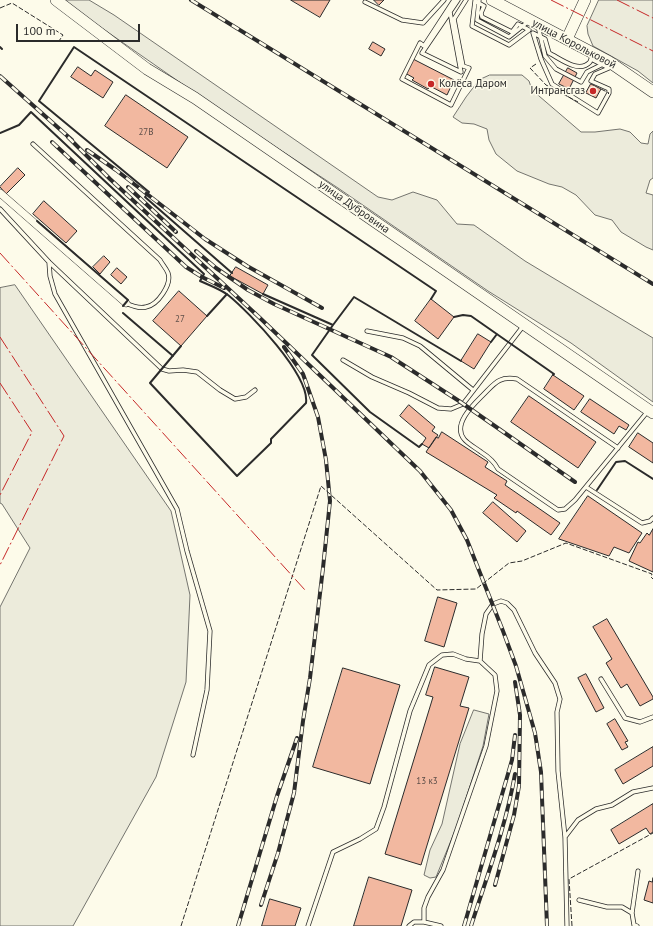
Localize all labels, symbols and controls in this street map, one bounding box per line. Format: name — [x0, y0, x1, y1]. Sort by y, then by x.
scale bar — [18, 16, 142, 42]
street label: улица Корольковой — [530, 16, 618, 72]
text: 100 m — [23, 23, 56, 38]
place label: Колёса Даром — [439, 77, 507, 91]
marker: Колёса Даром — [426, 79, 436, 89]
place label: Интрансгаз — [531, 84, 585, 98]
marker: Интрансгаз — [588, 86, 598, 96]
house number: 27В — [138, 127, 154, 137]
street label: улица Дубровина — [316, 178, 392, 236]
house number: 27 — [175, 314, 185, 324]
house number: 13 к3 — [416, 776, 438, 786]

